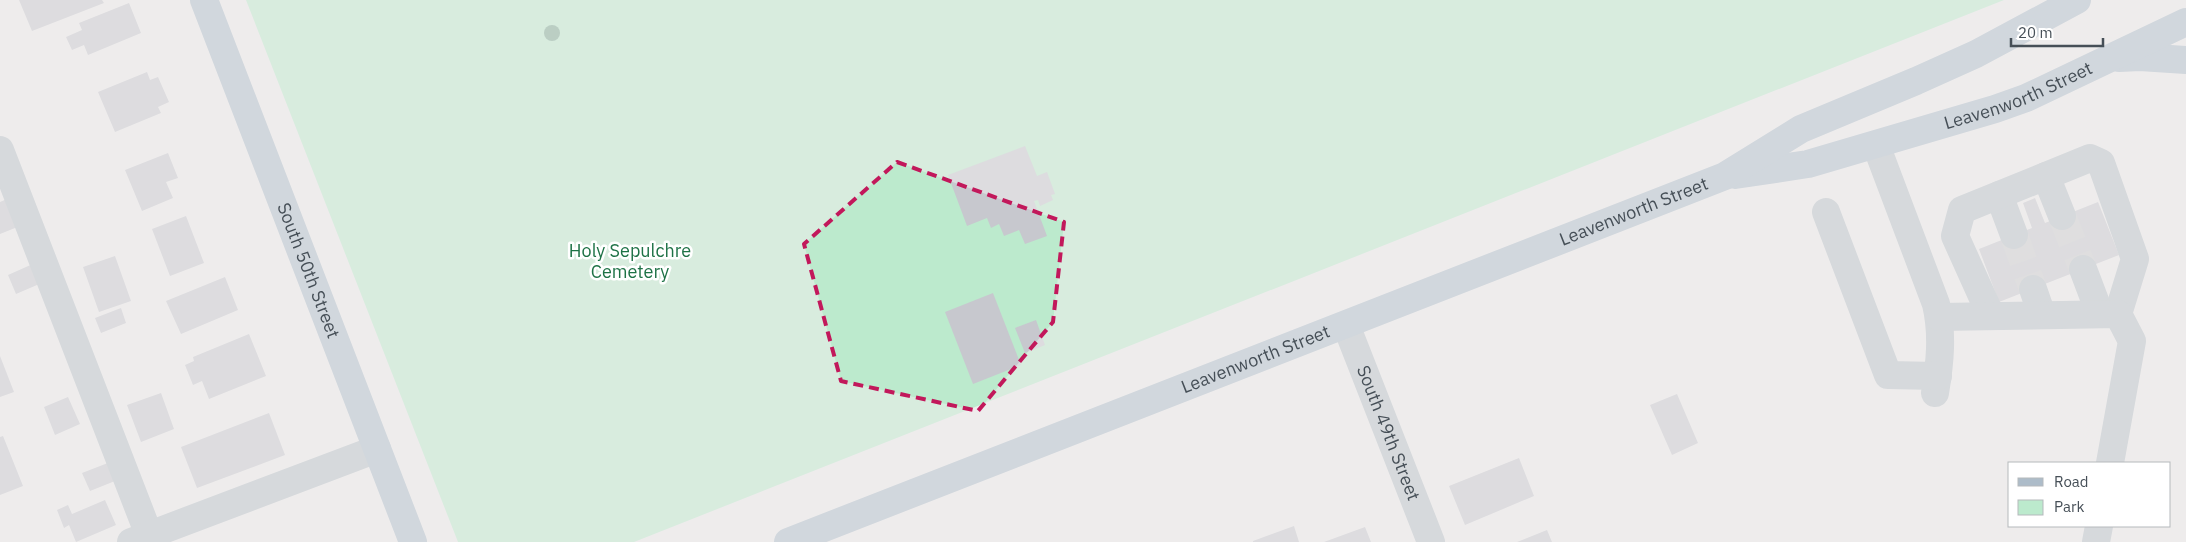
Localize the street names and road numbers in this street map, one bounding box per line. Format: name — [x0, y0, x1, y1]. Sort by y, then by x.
street label: Leavenworth Street — [1941, 56, 2096, 134]
street label: Leavenworth Street — [1556, 172, 1711, 251]
street label: South 50th Street — [272, 199, 345, 341]
street label: Leavenworth Street — [1178, 319, 1333, 398]
street label: South 49th Street — [1352, 362, 1426, 504]

